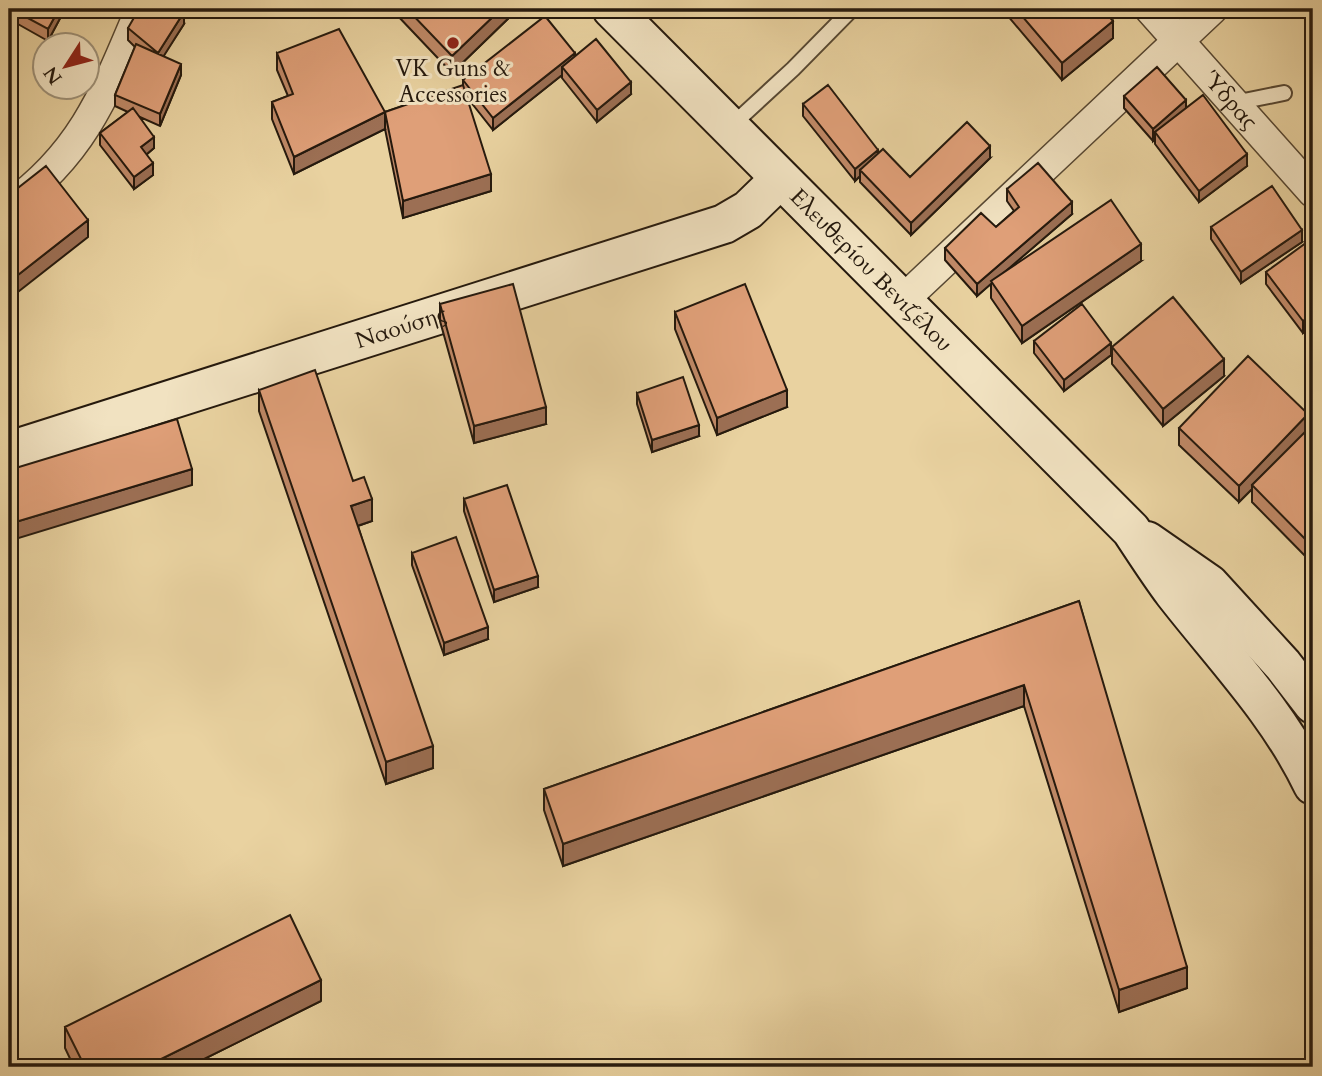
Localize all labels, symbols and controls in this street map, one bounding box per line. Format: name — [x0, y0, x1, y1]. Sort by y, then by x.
north arrow — [32, 32, 102, 102]
marker: VK Guns & Accessories — [445, 35, 461, 51]
place label: VK Guns & Accessories — [395, 53, 511, 110]
text: N — [37, 61, 68, 90]
street label: Ύδρας — [1196, 64, 1265, 136]
street label: Ελευθερίου Βενιζέλου — [783, 182, 960, 359]
street label: Ναούσης — [351, 298, 451, 356]

